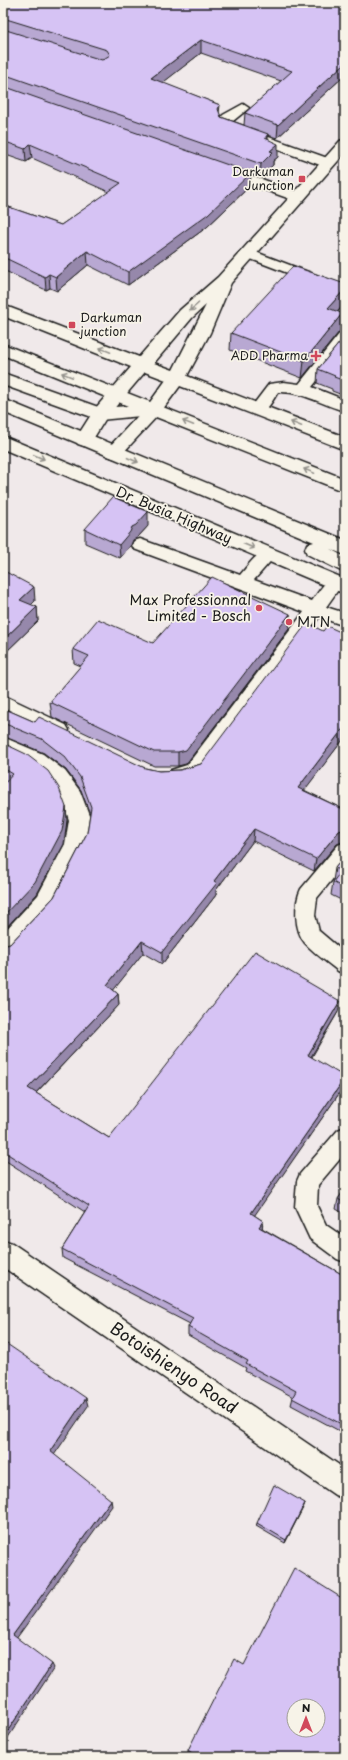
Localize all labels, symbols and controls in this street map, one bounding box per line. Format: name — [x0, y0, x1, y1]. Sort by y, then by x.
place label: Darkuman Junction — [232, 162, 294, 194]
marker: Darkuman Junction — [297, 174, 307, 184]
one-way arrow — [189, 302, 200, 311]
place label: Darkuman junction — [79, 308, 142, 340]
marker: Darkuman junction — [67, 320, 77, 330]
one-way arrow — [100, 346, 112, 354]
place label: ADD Pharma — [231, 346, 308, 364]
marker: ADD Pharma — [311, 351, 321, 361]
one-way arrow — [62, 371, 74, 378]
one-way arrow — [182, 419, 194, 427]
one-way arrow — [290, 420, 302, 427]
one-way arrow — [32, 454, 44, 461]
one-way arrow — [126, 457, 138, 464]
one-way arrow — [303, 467, 315, 475]
street label: Dr. Busia Highway — [113, 481, 235, 548]
one-way arrow — [242, 543, 254, 551]
place label: Max Professionnal Limited - Bosch — [130, 589, 251, 626]
marker: Max Professionnal Limited - Bosch — [254, 603, 264, 613]
place label: MTN — [297, 611, 331, 632]
marker: MTN — [284, 617, 294, 627]
street label: Botoishienyo Road — [105, 1315, 244, 1420]
north arrow — [286, 1698, 326, 1738]
text: N — [302, 1699, 311, 1716]

